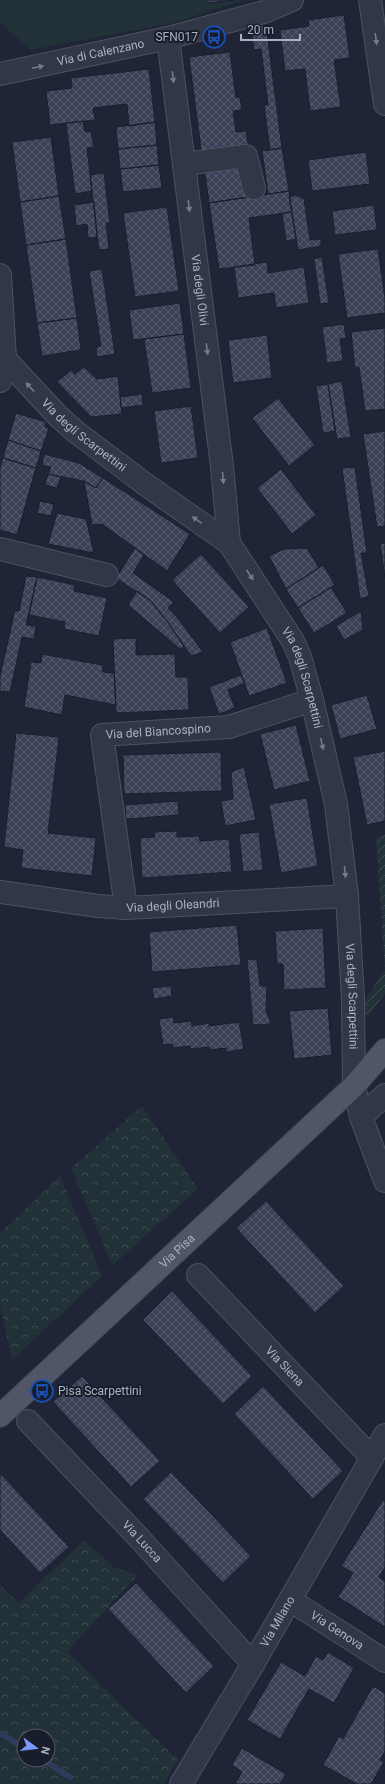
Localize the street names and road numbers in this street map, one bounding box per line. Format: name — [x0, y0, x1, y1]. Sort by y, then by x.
street label: Via di Calenzano — [56, 36, 146, 69]
street label: Via degli Olivi — [188, 254, 211, 327]
street label: Via degli Scarpettini — [39, 396, 129, 474]
street label: Via degli Scarpettini — [279, 624, 325, 730]
street label: Via del Biancospino — [105, 721, 211, 742]
street label: Via degli Oleandri — [126, 896, 220, 915]
street label: Via degli Scarpettini — [343, 943, 361, 1050]
street label: Via Pisa — [156, 1231, 198, 1271]
street label: Via Siena — [263, 1343, 307, 1389]
street label: Via Lucca — [119, 1518, 165, 1565]
street label: Via Milano — [257, 1593, 298, 1649]
street label: Via Genova — [308, 1608, 366, 1652]

